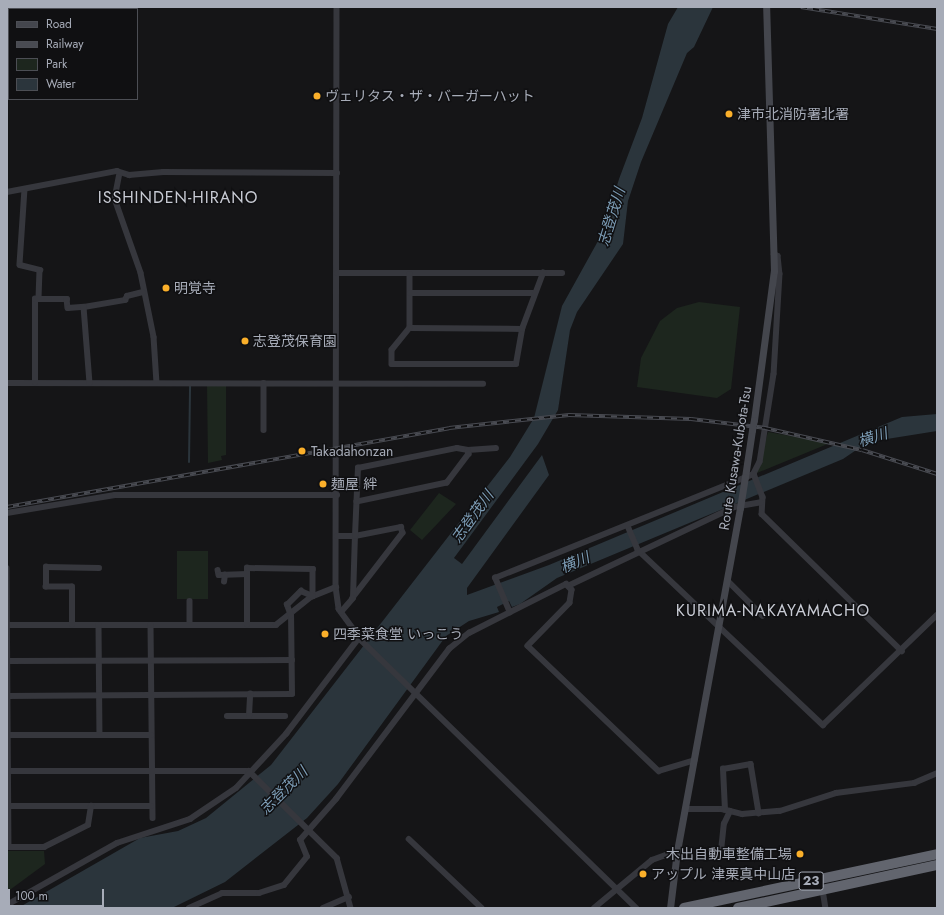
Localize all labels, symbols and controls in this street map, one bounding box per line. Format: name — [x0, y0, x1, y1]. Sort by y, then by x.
legend — [8, 8, 138, 100]
text: Road — [46, 15, 72, 33]
text: Railway — [46, 35, 84, 53]
text: Park — [46, 55, 67, 73]
text: Water — [46, 75, 76, 93]
place label: ヴェリタス・ザ・バーガーハット — [325, 88, 535, 104]
marker: ヴェリタス・ザ・バーガーハット — [312, 91, 322, 101]
place label: 津市北消防署北署 — [737, 106, 849, 122]
marker: 津市北消防署北署 — [724, 109, 734, 119]
water label: 志登茂川 — [595, 186, 629, 248]
district label: ISSHINDEN-HIRANO — [98, 188, 258, 208]
place label: 明覚寺 — [174, 280, 216, 296]
marker: 明覚寺 — [161, 283, 171, 293]
place label: 志登茂保育園 — [253, 333, 337, 349]
marker: 志登茂保育園 — [240, 336, 250, 346]
street label: Route Kusawa-Kubota-Tsu — [715, 385, 755, 531]
water label: 横川 — [856, 425, 890, 451]
place label: Takadahonzan — [311, 443, 393, 459]
marker: Takadahonzan — [296, 445, 308, 457]
place label: 麺屋 絆 — [331, 476, 377, 492]
marker: 麺屋 絆 — [318, 479, 328, 489]
water label: 志登茂川 — [448, 487, 498, 547]
water label: 横川 — [558, 549, 592, 577]
district label: KURIMA-NAKAYAMACHO — [676, 601, 870, 621]
place label: 四季菜食堂 いっこう — [333, 626, 463, 642]
marker: 四季菜食堂 いっこう — [320, 629, 330, 639]
water label: 志登茂川 — [256, 763, 312, 819]
place label: 木出自動車整備工場 — [666, 846, 792, 862]
marker: 木出自動車整備工場 — [795, 849, 805, 859]
place label: アップル 津栗真中山店 — [651, 866, 795, 882]
marker: アップル 津栗真中山店 — [638, 869, 648, 879]
road number: 23 — [798, 870, 824, 892]
scale bar — [10, 881, 106, 907]
text: 100 m — [15, 887, 48, 905]

